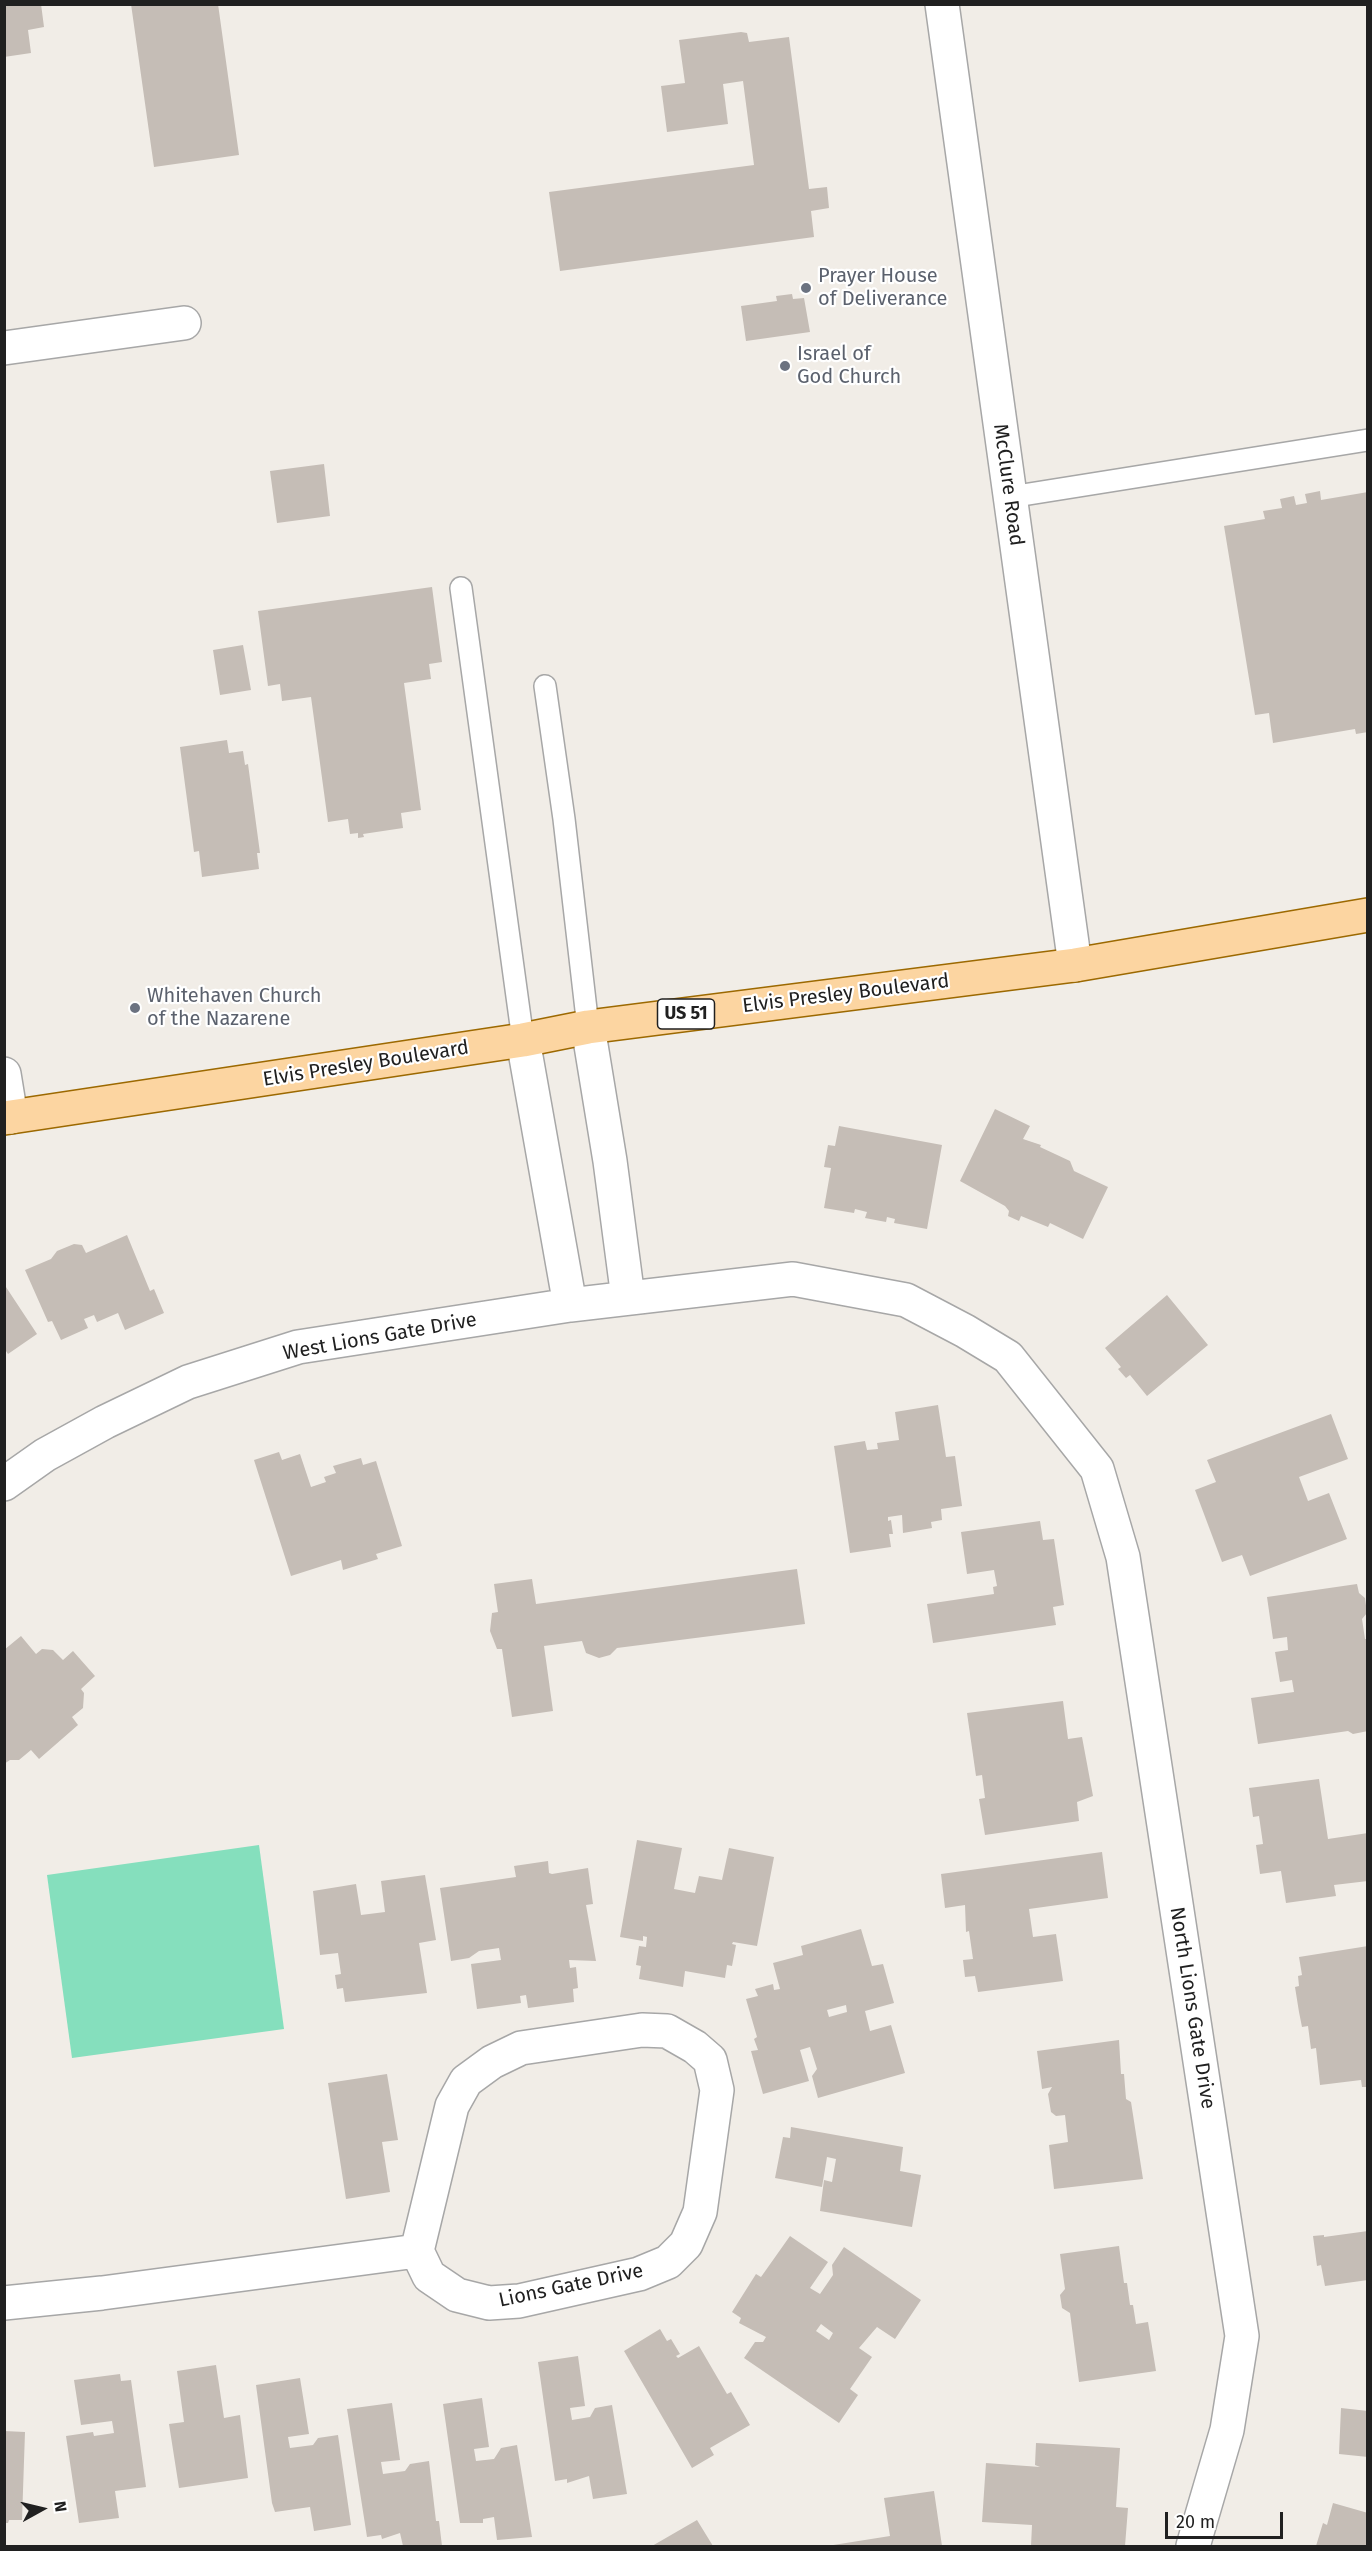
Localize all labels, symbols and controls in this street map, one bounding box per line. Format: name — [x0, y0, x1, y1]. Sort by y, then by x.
place label: Prayer House of Deliverance — [818, 264, 947, 311]
marker: Prayer House of Deliverance — [799, 281, 813, 295]
place label: Israel of God Church — [797, 342, 901, 389]
marker: Israel of God Church — [778, 359, 792, 373]
street label: McClure Road — [988, 422, 1028, 548]
street label: Elvis Presley Boulevard — [741, 969, 951, 1019]
place label: Whitehaven Church of the Nazarene — [147, 984, 321, 1031]
road number: US 51 — [658, 999, 714, 1029]
marker: Whitehaven Church of the Nazarene — [128, 1001, 142, 1015]
street label: Elvis Presley Boulevard — [261, 1036, 471, 1092]
street label: West Lions Gate Drive — [281, 1308, 479, 1366]
street label: North Lions Gate Drive — [1164, 1905, 1220, 2111]
street label: Lions Gate Drive — [497, 2259, 645, 2313]
north arrow — [12, 2479, 72, 2539]
text: N — [50, 2500, 70, 2513]
scale bar — [1168, 2500, 1286, 2538]
text: 20 m — [1176, 2511, 1215, 2533]

